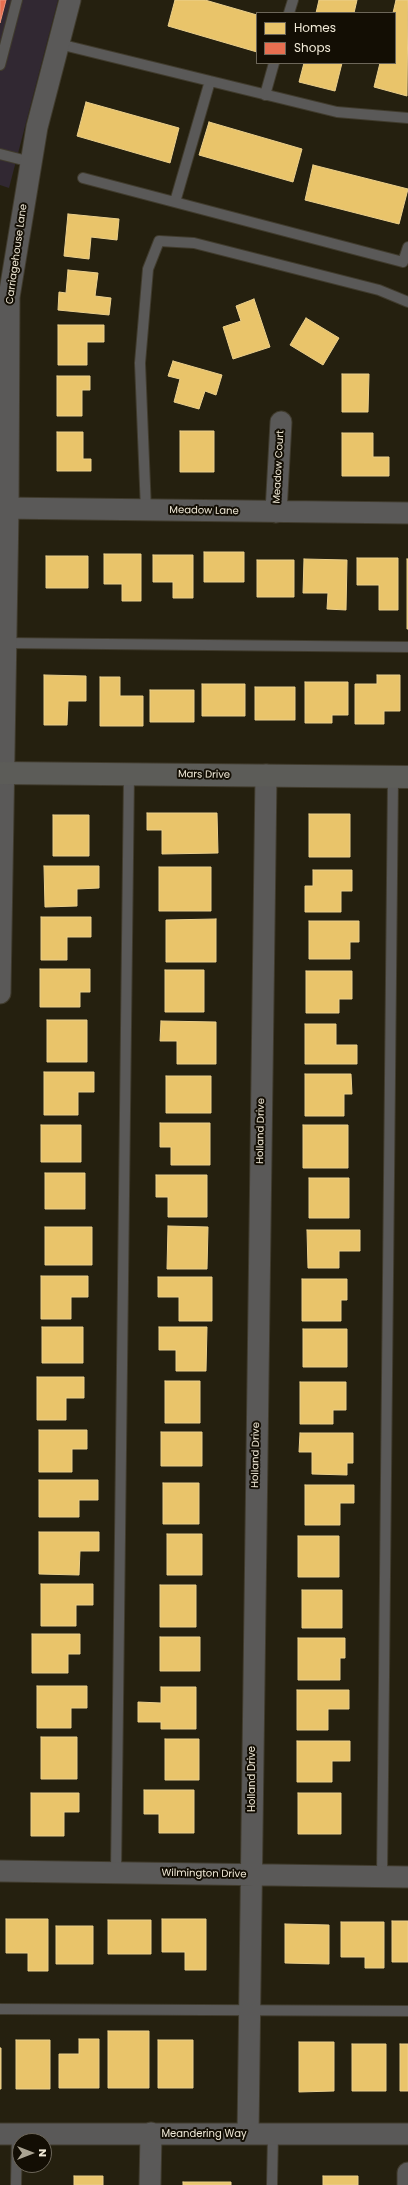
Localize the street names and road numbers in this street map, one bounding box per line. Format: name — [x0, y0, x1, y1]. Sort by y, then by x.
street label: Carriagehouse Lane — [4, 203, 30, 305]
street label: Meadow Court — [271, 430, 287, 504]
street label: Meadow Lane — [169, 504, 239, 518]
street label: Mars Drive — [178, 769, 230, 781]
street label: Holland Drive — [254, 1098, 268, 1164]
street label: Holland Drive — [249, 1422, 263, 1488]
street label: Holland Drive — [246, 1746, 258, 1812]
street label: Wilmington Drive — [162, 1867, 246, 1881]
street label: Meandering Way — [161, 2128, 247, 2140]

